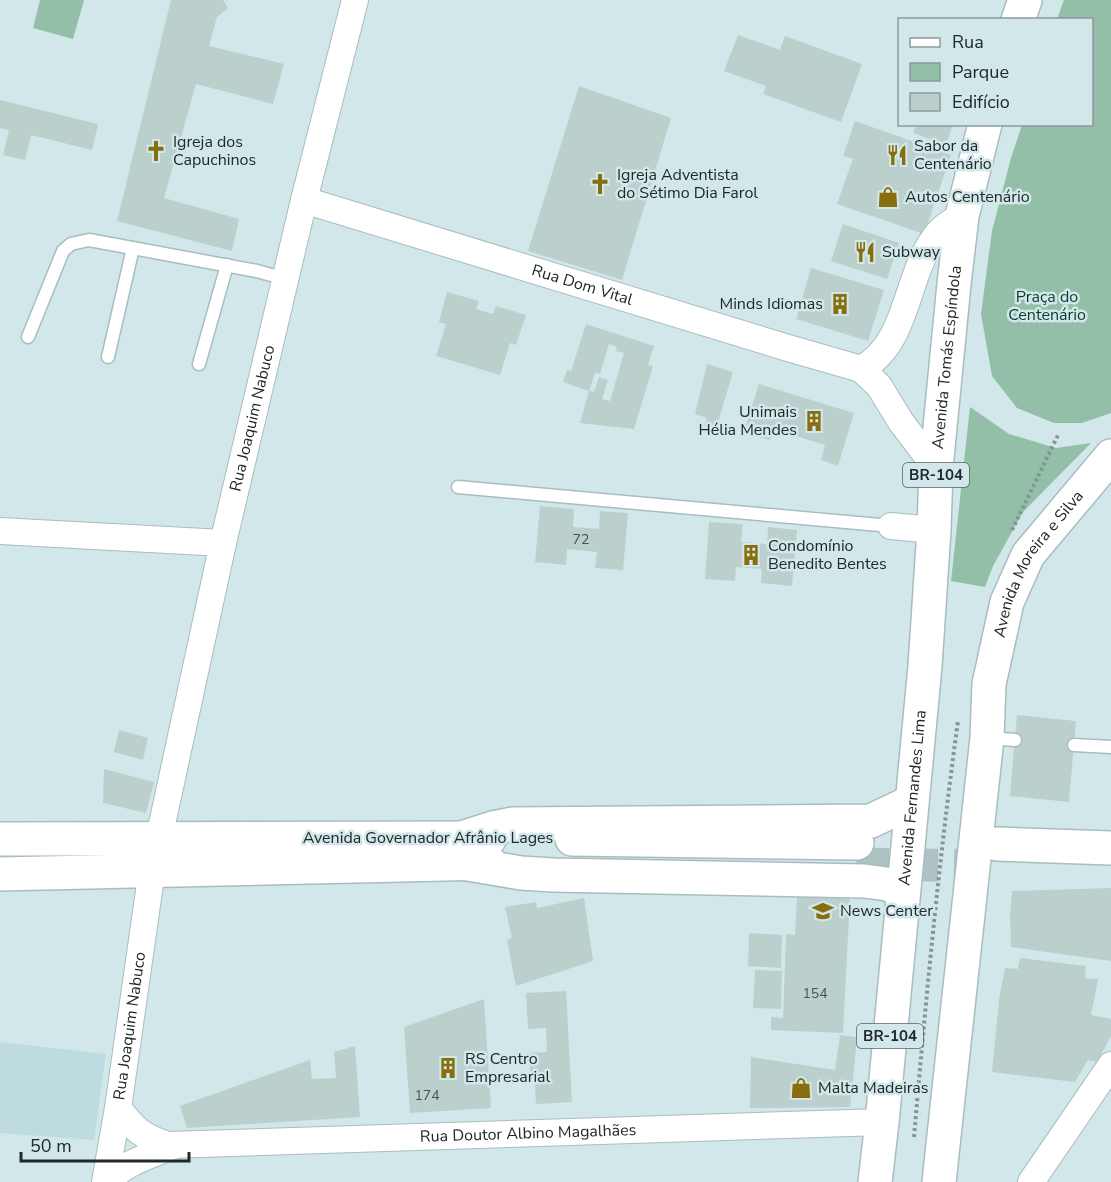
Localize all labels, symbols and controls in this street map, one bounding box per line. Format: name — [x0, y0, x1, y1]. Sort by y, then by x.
legend — [898, 18, 1093, 126]
text: Rua — [952, 30, 984, 54]
text: Parque — [952, 60, 1009, 84]
text: Edifício — [952, 90, 1010, 114]
place label: Igreja dos Capuchinos — [173, 131, 256, 171]
place label: Sabor da Centenário — [914, 135, 992, 175]
church icon: Igreja dos Capuchinos — [144, 139, 168, 163]
restaurant icon: Sabor da Centenário — [885, 143, 909, 167]
place label: Igreja Adventista do Sétimo Dia Farol — [617, 164, 758, 204]
church icon: Igreja Adventista do Sétimo Dia Farol — [588, 172, 612, 196]
shop icon: Autos Centenário — [876, 185, 900, 209]
place label: Autos Centenário — [905, 186, 1030, 208]
restaurant icon: Subway — [853, 240, 877, 264]
place label: Subway — [882, 241, 941, 263]
street label: Rua Dom Vital — [529, 259, 636, 311]
street label: Avenida Tomás Espíndola — [927, 264, 967, 450]
park label: Praça do Centenário — [1008, 286, 1086, 326]
building icon: Minds Idiomas — [828, 292, 852, 316]
place label: Minds Idiomas — [719, 293, 823, 315]
street label: Rua Joaquim Nabuco — [225, 343, 280, 494]
place label: Unimais Hélia Mendes — [698, 401, 797, 441]
building icon: Unimais Hélia Mendes — [802, 409, 826, 433]
road number: BR-104 — [903, 463, 969, 487]
street label: Avenida Moreira e Silva — [989, 486, 1089, 639]
house number: 72 — [573, 530, 589, 549]
place label: Condomínio Benedito Bentes — [768, 535, 887, 575]
building icon: Condomínio Benedito Bentes — [739, 543, 763, 567]
street label: Avenida Fernandes Lima — [893, 709, 932, 887]
street label: Avenida Governador Afrânio Lages — [303, 827, 553, 849]
school or university icon: News Center — [811, 899, 835, 923]
place label: News Center — [840, 900, 933, 922]
street label: Rua Joaquim Nabuco — [108, 950, 151, 1102]
house number: 154 — [802, 984, 828, 1003]
road number: BR-104 — [857, 1024, 923, 1048]
place label: RS Centro Empresarial — [465, 1048, 551, 1088]
building icon: RS Centro Empresarial — [436, 1056, 460, 1080]
shop icon: Malta Madeiras — [789, 1076, 813, 1100]
place label: Malta Madeiras — [818, 1077, 928, 1099]
house number: 174 — [414, 1086, 440, 1105]
street label: Rua Doutor Albino Magalhães — [420, 1119, 637, 1148]
scale bar — [21, 1125, 189, 1163]
text: 50 m — [30, 1134, 72, 1158]

